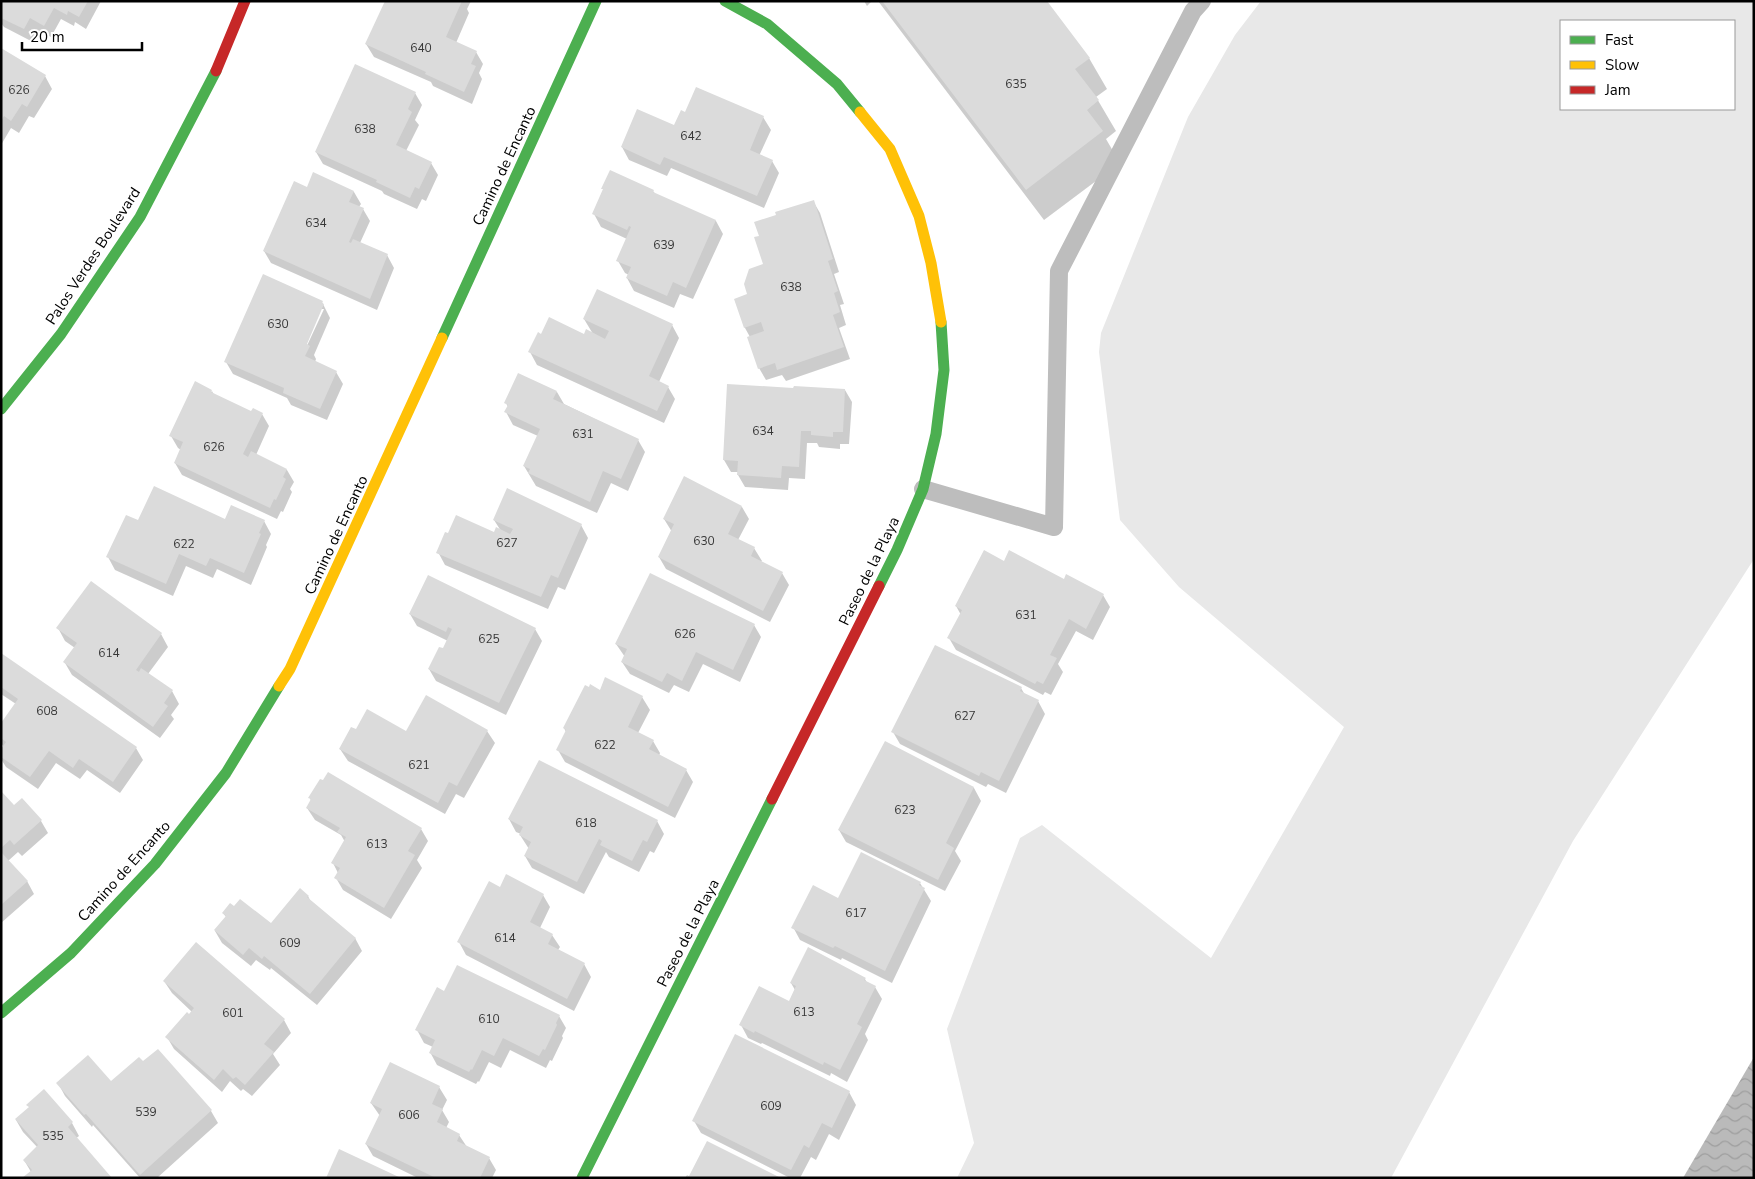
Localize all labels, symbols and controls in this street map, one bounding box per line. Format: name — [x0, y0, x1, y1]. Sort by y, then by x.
scale bar — [22, 20, 142, 52]
legend — [1560, 20, 1735, 110]
text: 20 m — [30, 27, 65, 47]
text: Fast — [1605, 30, 1634, 50]
house number: 640 — [410, 40, 432, 56]
text: Slow — [1605, 55, 1640, 75]
house number: 635 — [1005, 76, 1027, 92]
text: Jam — [1604, 80, 1631, 100]
house number: 626 — [8, 82, 30, 98]
street label: Camino de Encanto — [468, 103, 540, 229]
house number: 638 — [354, 121, 376, 137]
house number: 642 — [680, 128, 702, 144]
street label: Palos Verdes Boulevard — [41, 183, 145, 329]
house number: 634 — [305, 215, 327, 231]
house number: 639 — [653, 237, 675, 253]
house number: 638 — [780, 279, 802, 295]
house number: 630 — [267, 316, 289, 332]
house number: 634 — [752, 423, 774, 439]
house number: 631 — [572, 426, 594, 442]
house number: 626 — [203, 439, 225, 455]
street label: Camino de Encanto — [300, 472, 372, 598]
street label: Paseo de la Playa — [834, 513, 904, 629]
house number: 630 — [693, 533, 715, 549]
house number: 627 — [496, 535, 518, 551]
house number: 622 — [173, 536, 195, 552]
house number: 631 — [1015, 607, 1037, 623]
house number: 626 — [674, 626, 696, 642]
house number: 625 — [478, 631, 500, 647]
house number: 614 — [98, 645, 120, 661]
house number: 608 — [36, 703, 58, 719]
house number: 627 — [954, 708, 976, 724]
house number: 622 — [594, 737, 616, 753]
house number: 621 — [408, 757, 430, 773]
house number: 623 — [894, 802, 916, 818]
house number: 618 — [575, 815, 597, 831]
street label: Camino de Encanto — [73, 816, 175, 926]
house number: 613 — [366, 836, 388, 852]
street label: Paseo de la Playa — [652, 876, 724, 990]
house number: 617 — [845, 905, 867, 921]
house number: 614 — [494, 930, 516, 946]
house number: 609 — [279, 935, 301, 951]
house number: 613 — [793, 1004, 815, 1020]
house number: 601 — [222, 1005, 244, 1021]
house number: 610 — [478, 1011, 500, 1027]
house number: 609 — [760, 1098, 782, 1114]
house number: 539 — [135, 1104, 157, 1120]
house number: 606 — [398, 1107, 420, 1123]
house number: 535 — [42, 1128, 64, 1144]

